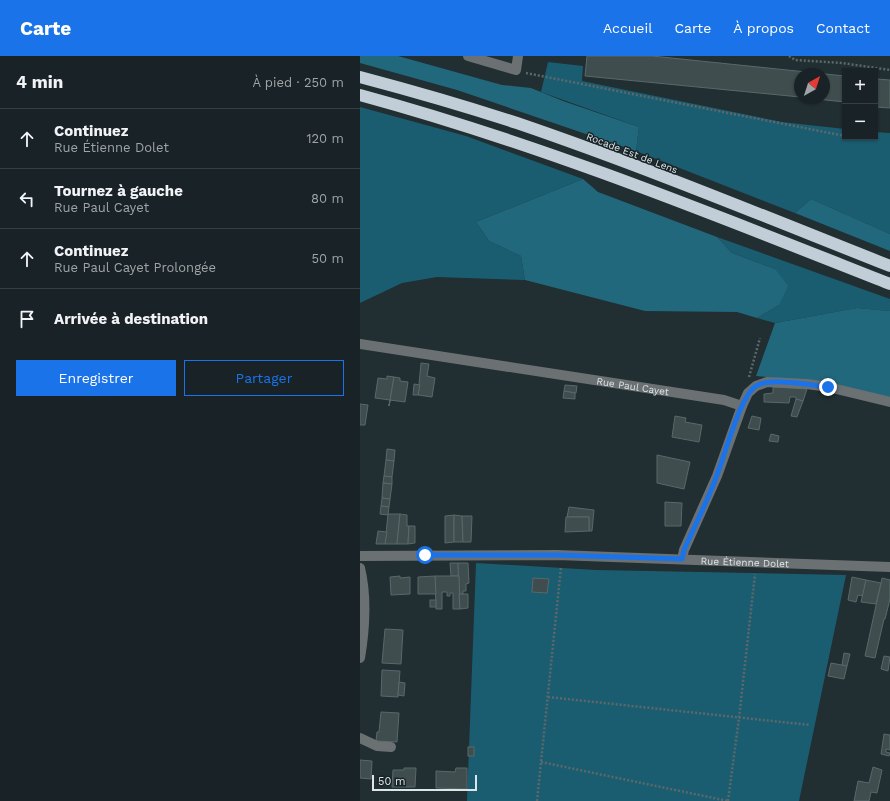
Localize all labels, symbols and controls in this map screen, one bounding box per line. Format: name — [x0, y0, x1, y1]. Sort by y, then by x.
text: Carte — [20, 17, 71, 40]
text: Accueil — [603, 20, 652, 36]
text: Carte — [674, 20, 711, 36]
text: À propos — [733, 20, 794, 36]
text: Contact — [816, 20, 870, 36]
north arrow — [794, 68, 830, 104]
map controls — [842, 68, 878, 140]
button: + — [842, 68, 878, 104]
text: 4 min — [16, 72, 63, 92]
text: À pied · 250 m — [252, 75, 344, 90]
button: − — [842, 104, 878, 140]
text: Continuez — [54, 122, 128, 140]
icon: ahead — [16, 128, 38, 150]
street label: Rocade Est de Lens — [585, 130, 679, 176]
text: 120 m — [306, 131, 344, 146]
text: Rue Étienne Dolet — [54, 140, 169, 155]
text: Tournez à gauche — [54, 182, 183, 200]
icon: left — [16, 188, 38, 210]
text: 80 m — [311, 191, 344, 206]
text: Rue Paul Cayet — [54, 200, 149, 215]
text: Continuez — [54, 242, 128, 260]
icon: ahead — [16, 248, 38, 270]
text: 50 m — [312, 251, 344, 266]
text: Rue Paul Cayet Prolongée — [54, 260, 216, 275]
icon: arrive — [16, 308, 38, 330]
text: Arrivée à destination — [54, 310, 208, 328]
button: Enregistrer — [16, 360, 176, 396]
button: Partager — [184, 360, 344, 396]
street label: Rue Paul Cayet — [596, 375, 671, 397]
route end — [819, 378, 837, 396]
route start — [416, 546, 434, 564]
street label: Rue Étienne Dolet — [700, 555, 790, 569]
scale bar — [372, 773, 477, 792]
text: 50 m — [378, 775, 405, 788]

